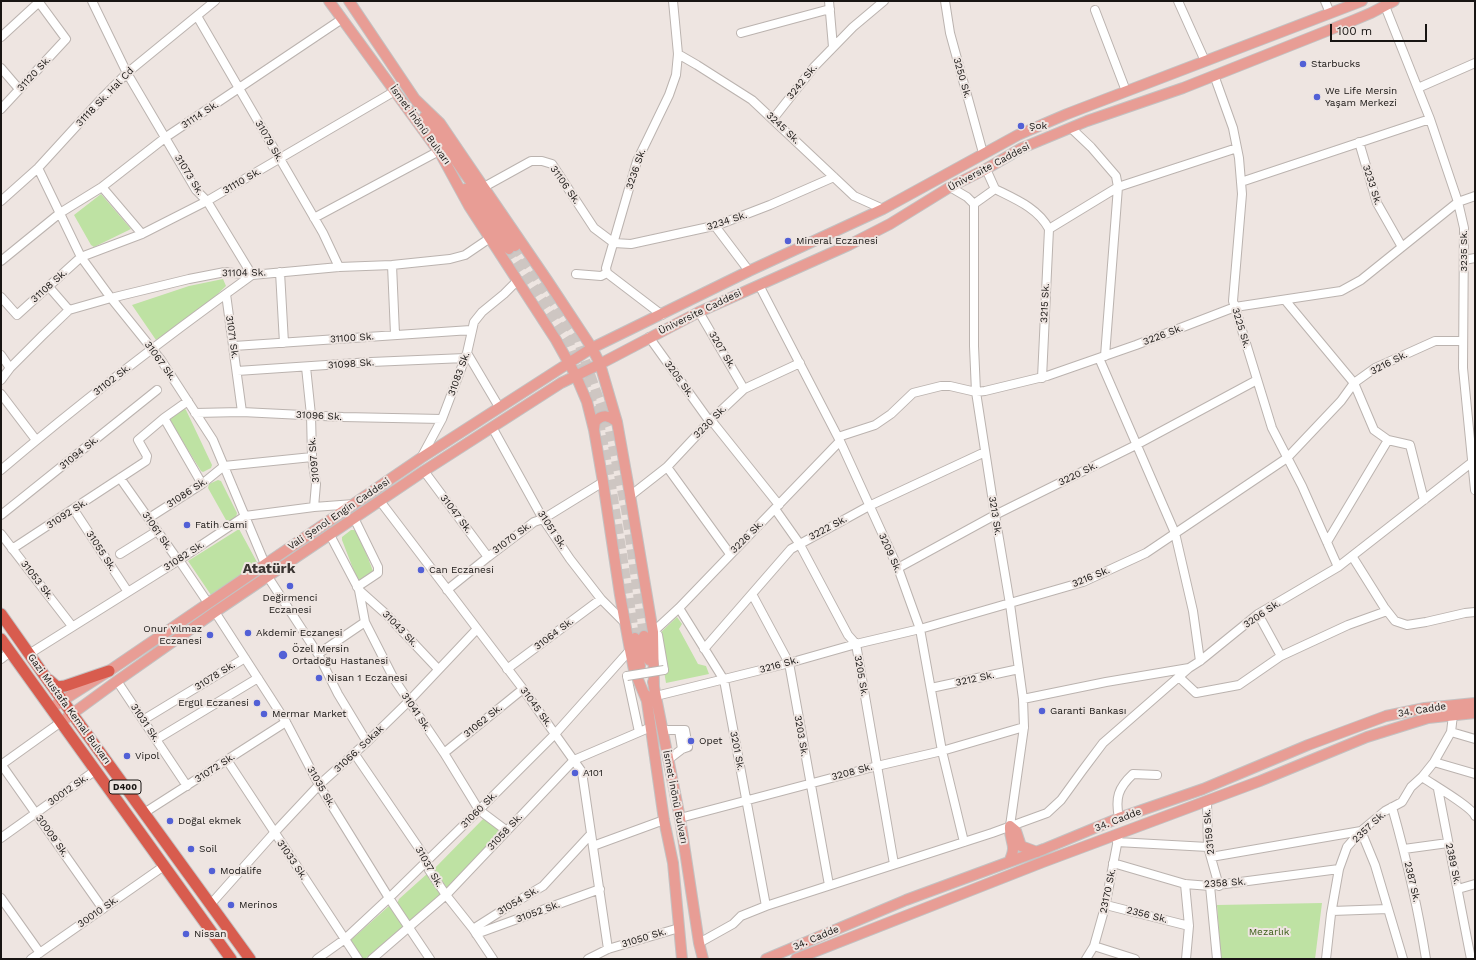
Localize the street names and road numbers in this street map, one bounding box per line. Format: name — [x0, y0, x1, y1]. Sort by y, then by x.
street label: 31120 Sk. — [15, 54, 53, 94]
street label: 3250 Sk. — [950, 56, 974, 100]
street label: 3242 Sk. — [784, 62, 820, 102]
street label: 31118 Sk. Hal Cd — [74, 65, 136, 129]
street label: İsmet İnönü Bulvarı — [387, 83, 453, 167]
street label: 31114 Sk. — [179, 99, 221, 131]
street label: 3245 Sk. — [764, 109, 802, 147]
street label: 31079 Sk. — [252, 118, 286, 164]
street label: Üniversite Caddesi — [946, 140, 1032, 194]
street label: 3236 Sk. — [624, 147, 648, 191]
street label: 31073 Sk. — [172, 153, 206, 197]
street label: 3233 Sk. — [1360, 163, 1384, 207]
street label: 31106 Sk. — [547, 164, 583, 206]
street label: 31110 Sk. — [221, 165, 263, 197]
street label: 3234 Sk. — [705, 209, 749, 233]
street label: 3235 Sk. — [1458, 230, 1470, 272]
street label: 31108 Sk. — [29, 267, 69, 305]
street label: 31104 Sk. — [222, 267, 266, 279]
street label: 3215 Sk. — [1038, 283, 1052, 323]
street label: Üniversite Caddesi — [657, 287, 743, 337]
street label: 3225 Sk. — [1229, 306, 1253, 350]
street label: 31071 Sk. — [223, 315, 241, 359]
street label: 3226 Sk. — [1141, 322, 1185, 348]
street label: 3207 Sk. — [706, 329, 738, 371]
street label: 31100 Sk. — [330, 330, 374, 346]
street label: 31067 Sk. — [142, 339, 178, 383]
street label: 3216 Sk. — [1369, 349, 1409, 377]
street label: 31083 Sk. — [446, 350, 472, 398]
street label: 31098 Sk. — [327, 356, 375, 372]
street label: 3205 Sk. — [662, 359, 696, 399]
street label: 31102 Sk. — [91, 362, 133, 398]
street label: 3230 Sk. — [691, 403, 729, 441]
street label: 31096 Sk. — [296, 409, 342, 423]
street label: 31094 Sk. — [57, 434, 101, 472]
street label: 31097 Sk. — [306, 437, 322, 483]
street label: 3220 Sk. — [1057, 459, 1099, 489]
street label: 31086 Sk. — [164, 475, 210, 511]
street label: Vali Şenol Engin Caddesi — [286, 475, 392, 553]
street label: 31047 Sk. — [438, 492, 474, 536]
street label: 31092 Sk. — [44, 496, 90, 532]
street label: 3213 Sk. — [986, 496, 1004, 536]
street label: 31051 Sk. — [535, 508, 569, 552]
street label: 31061 Sk. — [139, 510, 175, 552]
street label: 3222 Sk. — [807, 513, 849, 543]
street label: 3226 Sk. — [728, 518, 766, 556]
street label: 31070 Sk. — [490, 520, 534, 556]
street label: 31055 Sk. — [84, 529, 118, 573]
street label: 3209 Sk. — [876, 531, 904, 575]
street label: 31082 Sk. — [161, 538, 207, 574]
street label: 31053 Sk. — [18, 558, 56, 602]
street label: 3216 Sk. — [1070, 564, 1112, 590]
street label: 3206 Sk. — [1241, 597, 1283, 631]
street label: 31043 Sk. — [380, 608, 420, 650]
street label: 31064 Sk. — [532, 615, 576, 653]
street label: Gazi Mustafa Kemal Bulvarı — [25, 652, 113, 766]
street label: 3216 Sk. — [758, 654, 800, 676]
street label: 3205 Sk. — [851, 654, 871, 698]
street label: 31078 Sk. — [193, 659, 237, 693]
street label: 3212 Sk. — [954, 669, 996, 689]
street label: 31045 Sk. — [518, 685, 554, 729]
street label: 31041 Sk. — [399, 690, 433, 734]
street label: 34. Cadde — [1397, 700, 1447, 720]
street label: 31031 Sk. — [128, 702, 162, 744]
street label: 31062 Sk. — [461, 702, 505, 740]
street label: 3203 Sk. — [791, 714, 811, 758]
street label: 31066. Sokak — [332, 723, 386, 775]
street label: 3201 Sk. — [727, 730, 747, 772]
street label: İsmet İnönü Bulvarı — [660, 749, 690, 845]
street label: 31072 Sk. — [193, 751, 237, 785]
street label: 3208 Sk. — [830, 761, 874, 783]
street label: 31035 Sk. — [304, 764, 338, 810]
street label: 30012 Sk. — [46, 772, 90, 808]
road number: D400 — [109, 780, 141, 794]
street label: 31060 Sk. — [458, 789, 500, 831]
street label: 34. Cadde — [1093, 806, 1143, 834]
street label: 23159 Sk. — [1201, 809, 1217, 855]
street label: 2357 Sk. — [1350, 809, 1388, 845]
street label: 31058 Sk. — [485, 811, 525, 853]
street label: 30009 Sk. — [33, 813, 71, 859]
street label: 31033 Sk. — [274, 838, 310, 882]
street label: 2389 Sk. — [1443, 842, 1463, 886]
street label: 31037 Sk. — [413, 845, 445, 889]
street label: 2387 Sk. — [1402, 861, 1422, 903]
street label: 23170 Sk. — [1097, 868, 1119, 914]
street label: 2358 Sk. — [1204, 876, 1246, 890]
street label: 31054 Sk. — [495, 884, 541, 918]
street label: 30010 Sk. — [75, 894, 121, 930]
street label: 31052 Sk. — [514, 899, 562, 925]
street label: 2356 Sk. — [1125, 904, 1169, 926]
street label: 34. Cadde — [791, 923, 841, 953]
street label: 31050 Sk. — [620, 926, 668, 950]

